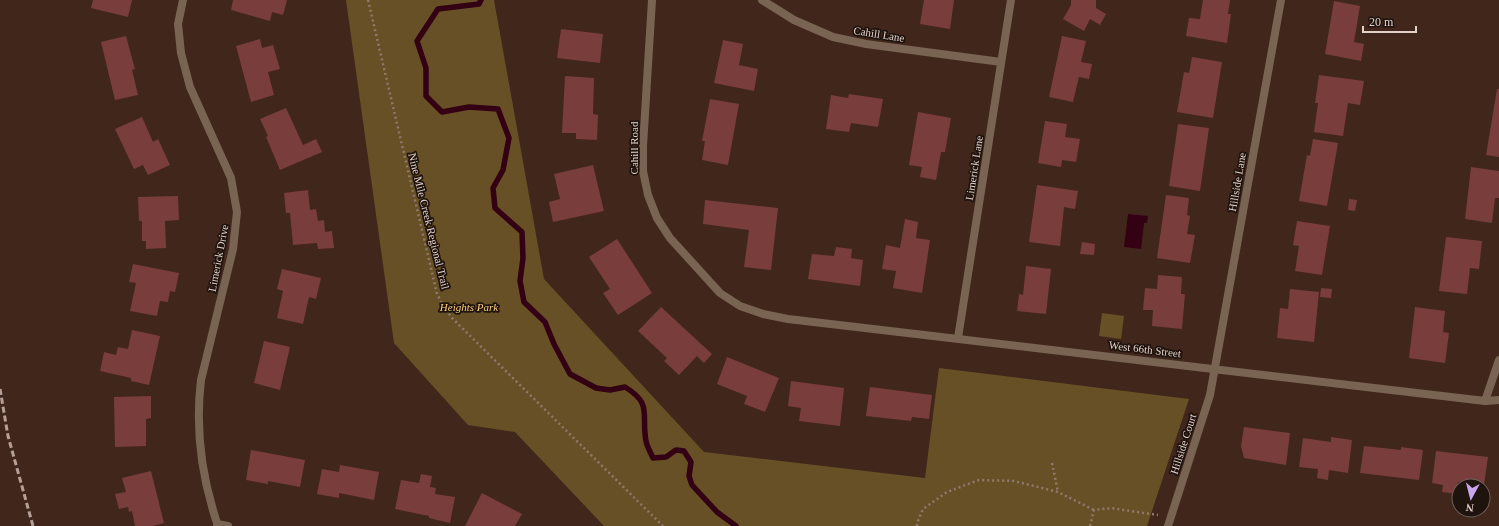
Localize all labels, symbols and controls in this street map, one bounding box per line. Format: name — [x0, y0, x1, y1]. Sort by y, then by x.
scale bar — [1363, 8, 1416, 34]
text: 20 m — [1369, 15, 1394, 29]
street label: Cahill Lane — [853, 24, 906, 44]
street label: Cahill Road — [628, 121, 640, 174]
street label: Limerick Lane — [963, 135, 985, 201]
street label: Nine Mile Creek Regional Trail — [406, 152, 452, 290]
street label: Hillside Lane — [1226, 152, 1248, 212]
street label: Limerick Drive — [206, 223, 230, 293]
park label: Heights Park — [439, 301, 499, 313]
street label: West 66th Street — [1108, 339, 1182, 359]
street label: Hillside Court — [1168, 412, 1198, 476]
north arrow — [1451, 478, 1491, 518]
text: N — [1465, 501, 1474, 514]

